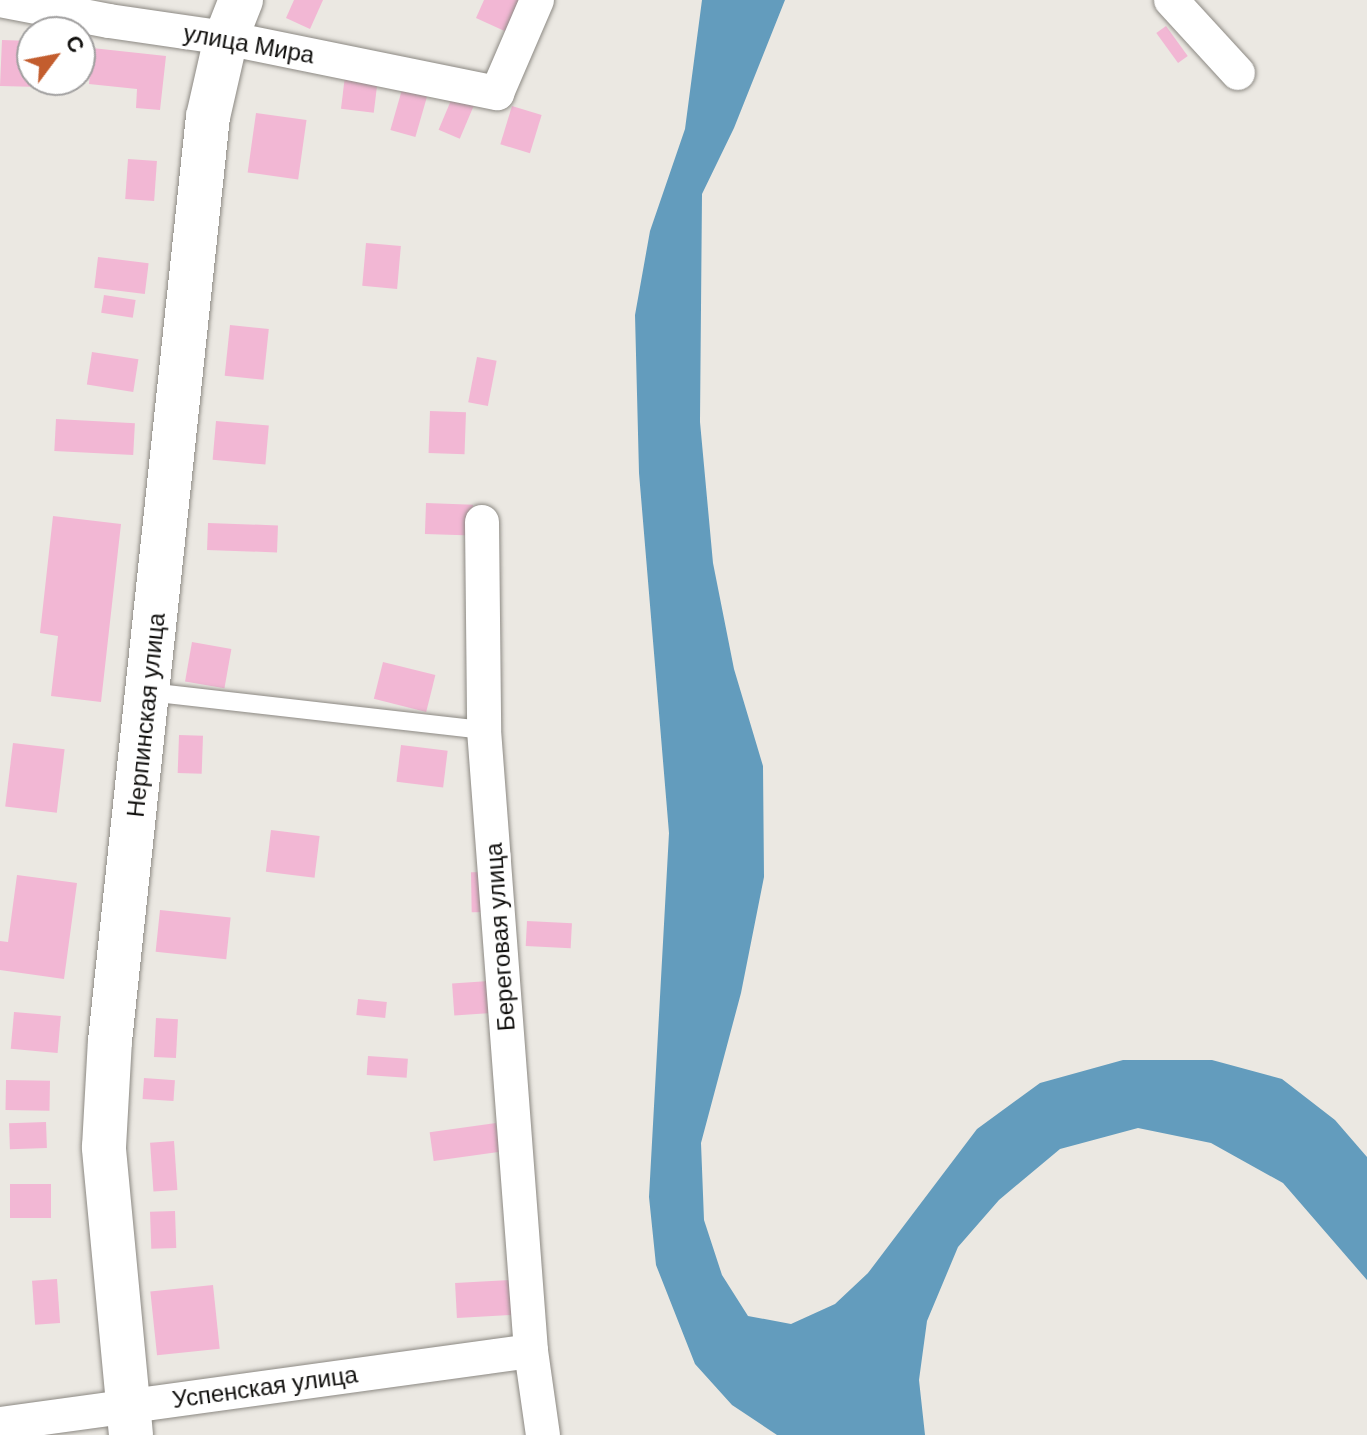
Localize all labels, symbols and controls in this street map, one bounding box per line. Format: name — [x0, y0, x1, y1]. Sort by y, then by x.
north arrow — [16, 16, 96, 96]
street label: улица Мира — [181, 18, 317, 70]
text: С — [59, 30, 92, 58]
street label: Нерпинская улица — [121, 611, 171, 819]
street label: Береговая улица — [479, 842, 521, 1032]
street label: Успенская улица — [170, 1360, 360, 1414]

